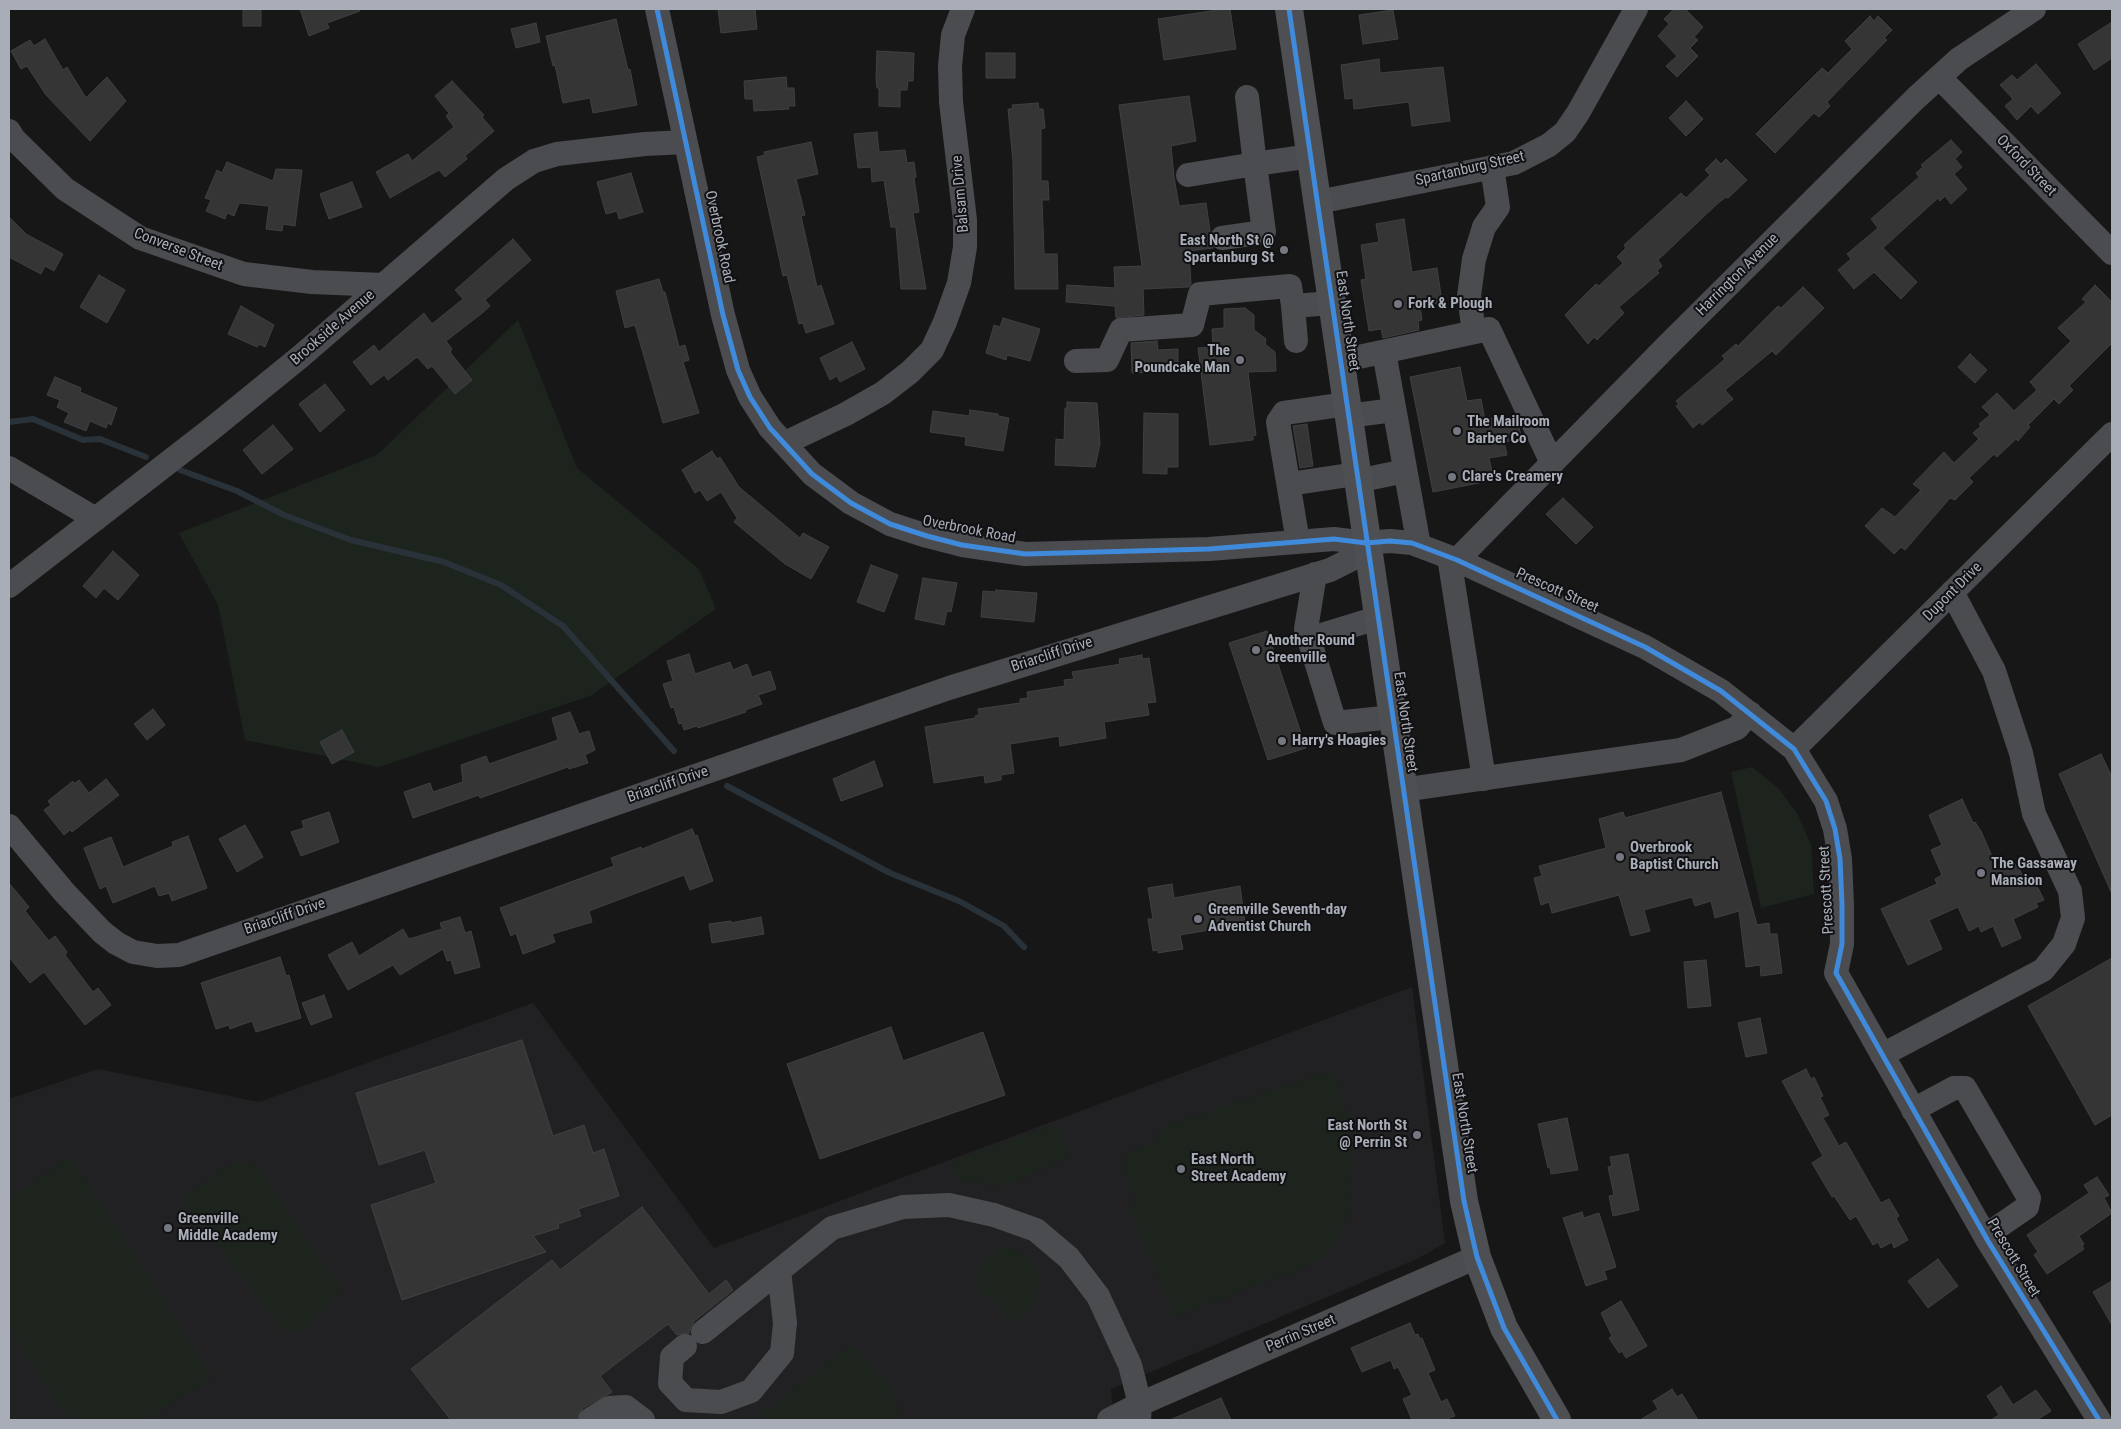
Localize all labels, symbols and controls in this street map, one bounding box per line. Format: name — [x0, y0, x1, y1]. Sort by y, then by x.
street label: Oxford Street — [1992, 132, 2060, 200]
street label: Spartanburg Street — [1414, 148, 1526, 190]
street label: Balsam Drive — [949, 155, 973, 233]
street label: Overbrook Road — [700, 189, 738, 285]
street label: Converse Street — [131, 225, 225, 275]
street label: Harrington Avenue — [1693, 230, 1783, 320]
place label: East North St @ Spartanburg St — [1180, 232, 1274, 267]
marker: East North St @ Spartanburg St — [1278, 244, 1290, 256]
street label: East North Street — [1331, 270, 1363, 372]
street label: Brookside Avenue — [287, 286, 379, 370]
place label: Fork & Plough — [1408, 295, 1492, 313]
marker: Fork & Plough — [1392, 298, 1404, 310]
place label: The Poundcake Man — [1134, 342, 1230, 377]
marker: The Poundcake Man — [1234, 354, 1246, 366]
place label: The Mailroom Barber Co — [1467, 413, 1550, 448]
marker: The Mailroom Barber Co — [1451, 425, 1463, 437]
place label: Clare's Creamery — [1462, 468, 1563, 486]
marker: Clare's Creamery — [1446, 471, 1458, 483]
street label: Overbrook Road — [921, 512, 1017, 548]
street label: Dupont Drive — [1920, 559, 1986, 625]
street label: Prescott Street — [1513, 565, 1601, 617]
place label: Another Round Greenville — [1266, 632, 1355, 667]
street label: Briarcliff Drive — [1009, 633, 1095, 677]
marker: Another Round Greenville — [1250, 644, 1262, 656]
street label: East North Street — [1389, 671, 1421, 773]
place label: Harry's Hoagies — [1292, 732, 1386, 750]
marker: Harry's Hoagies — [1276, 735, 1288, 747]
street label: Briarcliff Drive — [625, 763, 711, 807]
place label: Overbrook Baptist Church — [1630, 839, 1719, 874]
street label: Prescott Street — [1816, 845, 1838, 935]
marker: Overbrook Baptist Church — [1614, 851, 1626, 863]
place label: The Gassaway Mansion — [1991, 855, 2077, 890]
marker: The Gassaway Mansion — [1975, 867, 1987, 879]
street label: Briarcliff Drive — [242, 895, 328, 939]
place label: Greenville Seventh-day Adventist Church — [1208, 901, 1347, 936]
marker: Greenville Seventh-day Adventist Church — [1192, 913, 1204, 925]
street label: East North Street — [1447, 1072, 1481, 1174]
place label: East North St @ Perrin St — [1328, 1117, 1407, 1152]
marker: East North St @ Perrin St — [1411, 1129, 1423, 1141]
place label: East North Street Academy — [1191, 1151, 1286, 1186]
marker: East North Street Academy — [1175, 1163, 1187, 1175]
place label: Greenville Middle Academy — [178, 1210, 278, 1245]
street label: Prescott Street — [1982, 1215, 2044, 1301]
marker: Greenville Middle Academy — [162, 1222, 174, 1234]
street label: Perrin Street — [1264, 1311, 1338, 1357]

